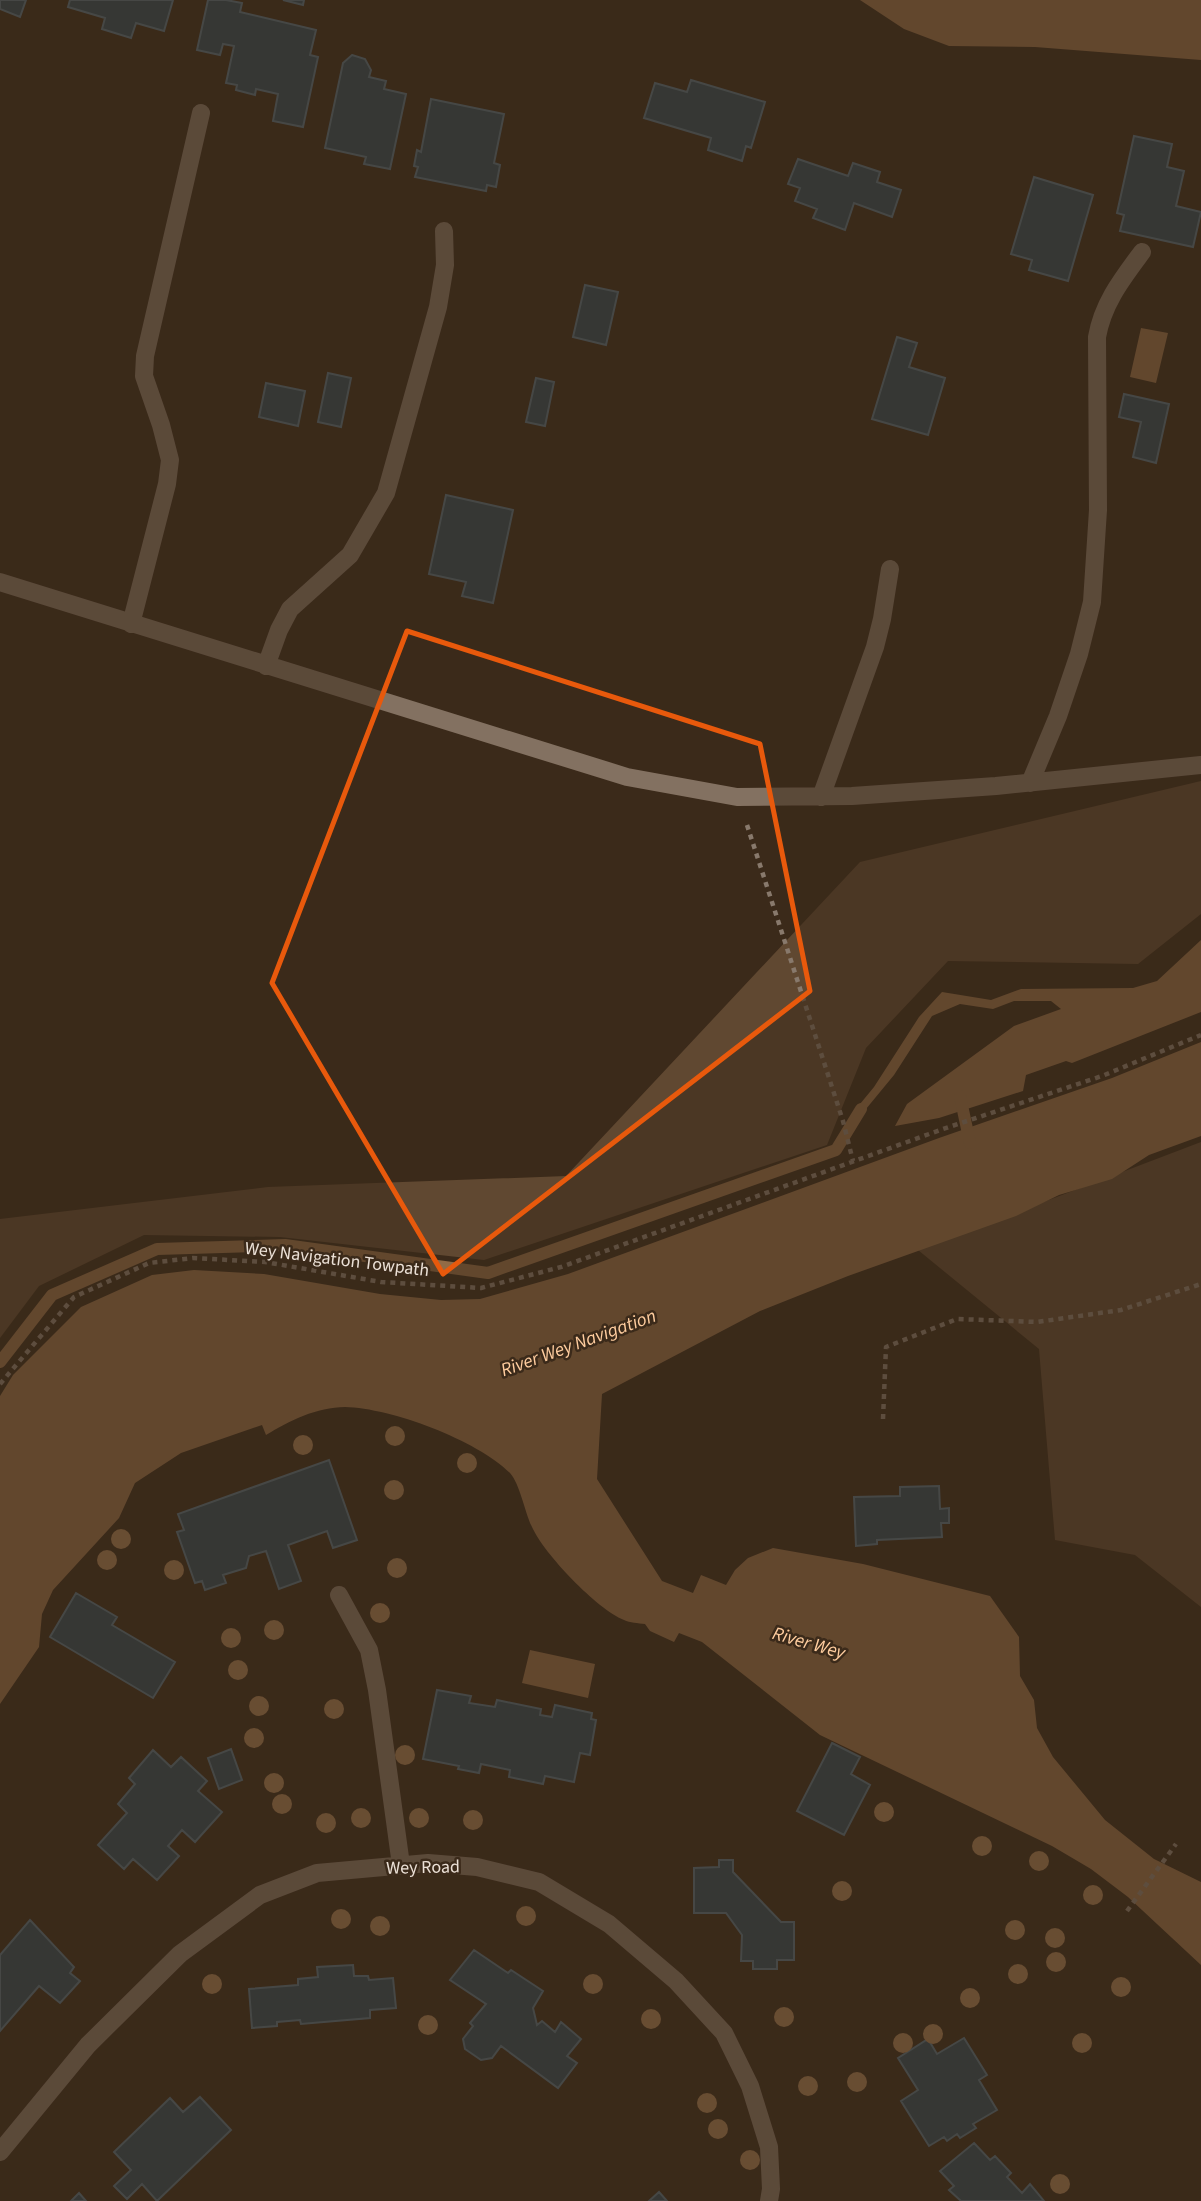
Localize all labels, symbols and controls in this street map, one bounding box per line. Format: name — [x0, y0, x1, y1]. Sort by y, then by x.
street label: Wey Navigation Towpath — [243, 1236, 431, 1283]
water label: River Wey Navigation — [497, 1303, 660, 1384]
water label: River Wey — [769, 1620, 850, 1667]
street label: Wey Road — [386, 1854, 460, 1881]

